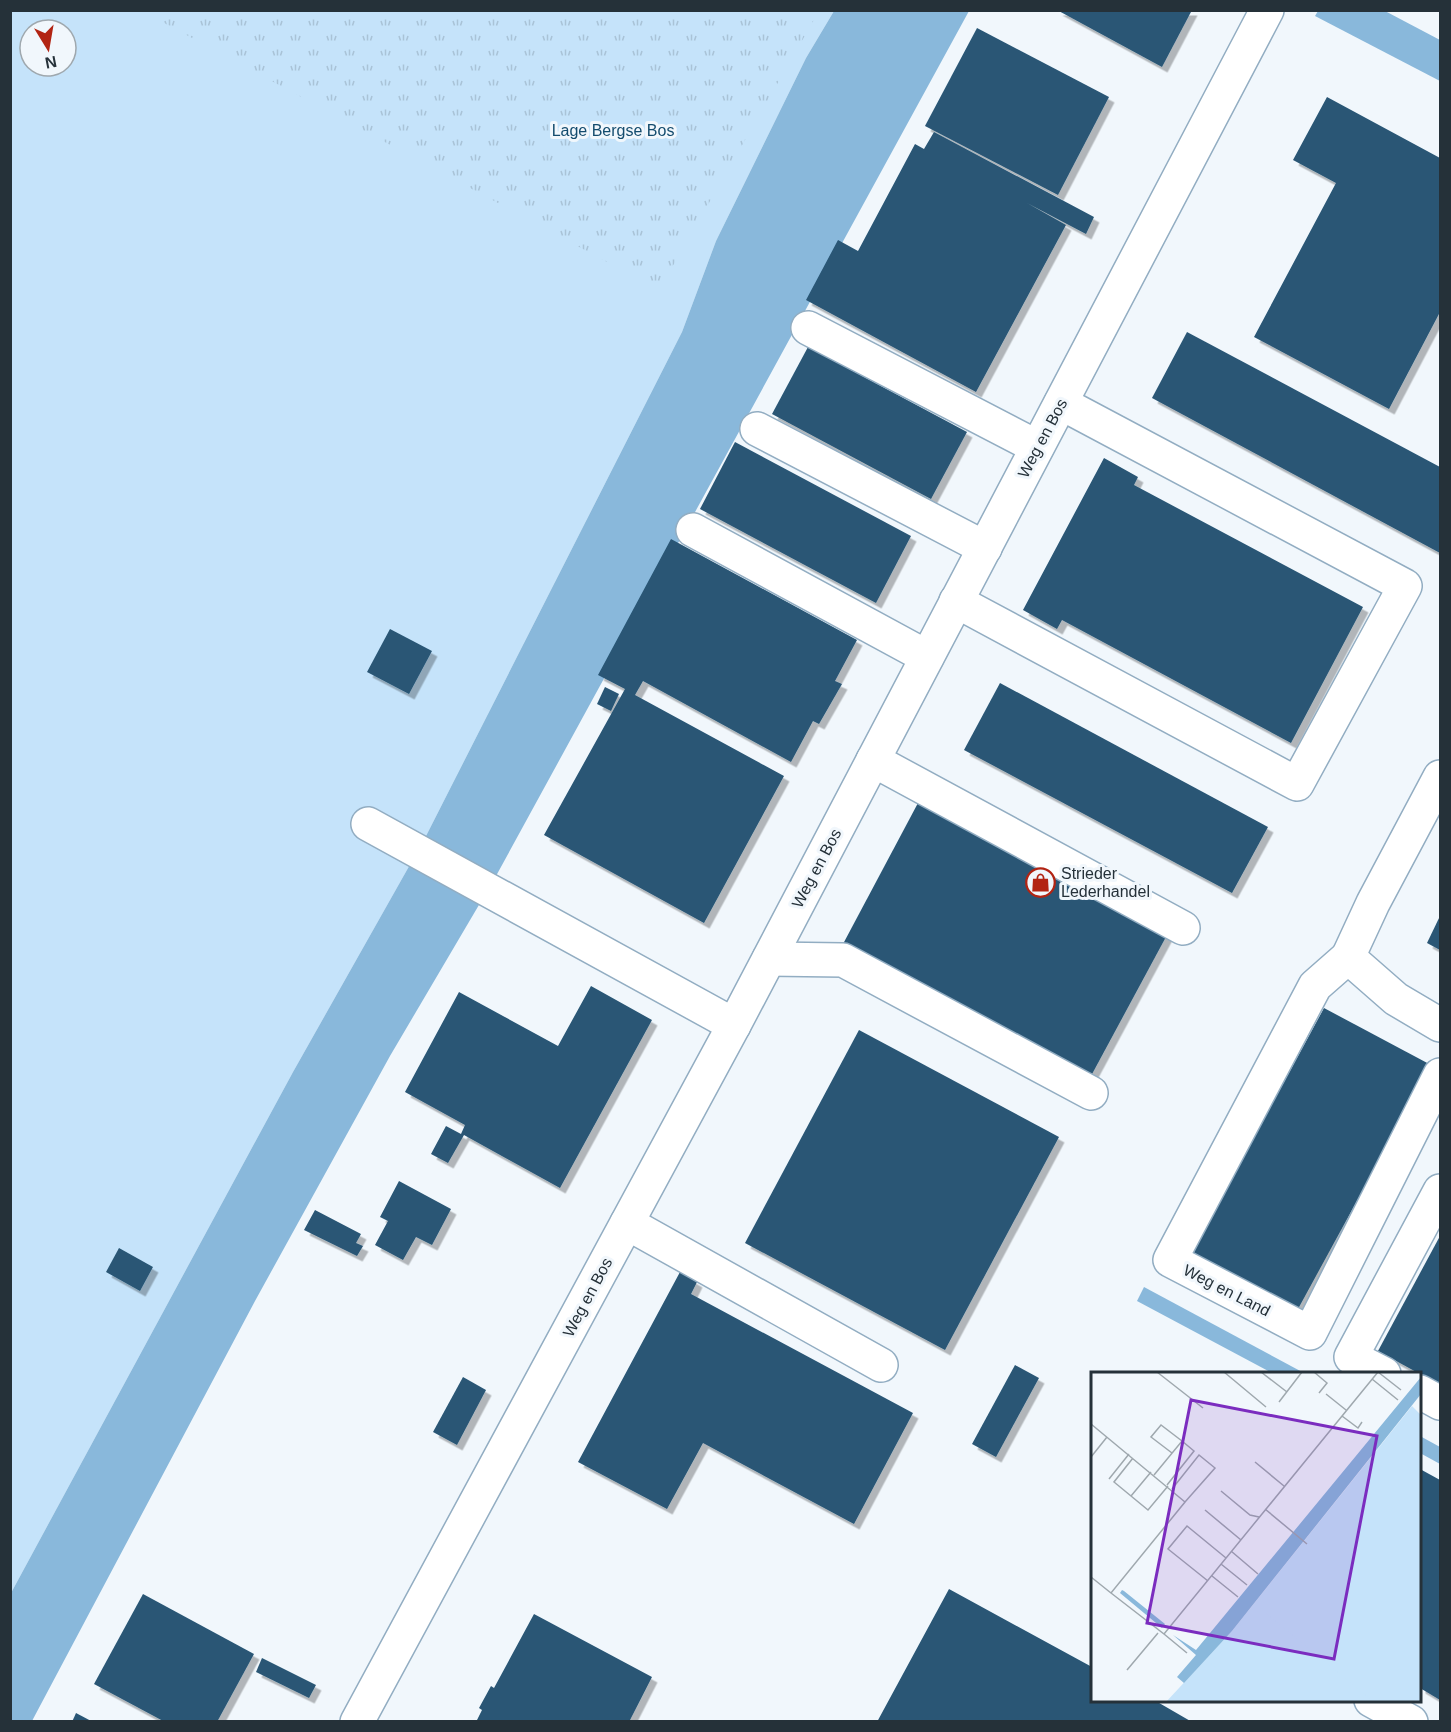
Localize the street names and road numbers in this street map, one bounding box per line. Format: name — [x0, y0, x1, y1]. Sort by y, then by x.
street label: Weg en Bos — [1015, 396, 1070, 481]
street label: Weg en Bos — [789, 826, 844, 911]
street label: Weg en Bos — [560, 1255, 615, 1340]
street label: Weg en Land — [1181, 1261, 1273, 1320]

